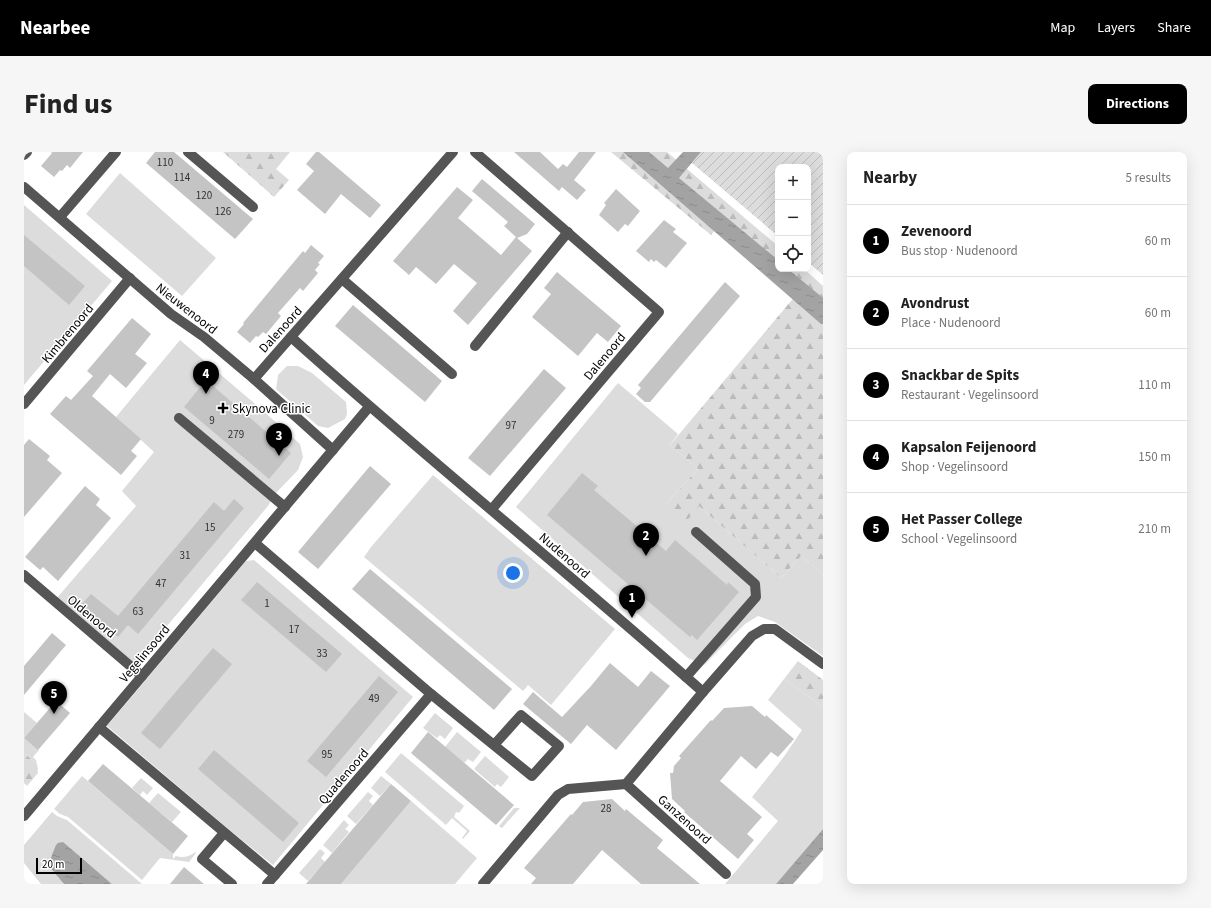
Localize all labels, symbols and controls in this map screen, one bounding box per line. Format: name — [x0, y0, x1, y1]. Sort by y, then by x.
text: Nearbee — [20, 15, 90, 42]
text: Map — [1050, 18, 1075, 38]
text: Layers — [1097, 18, 1135, 38]
text: Share — [1157, 18, 1191, 38]
text: Find us — [24, 84, 112, 124]
button: Directions — [1088, 84, 1187, 124]
house number: 110 — [157, 155, 173, 170]
map controls — [775, 164, 811, 272]
button: + — [775, 164, 811, 200]
text: Nearby — [863, 166, 917, 190]
text: 5 results — [1126, 169, 1171, 187]
house number: 114 — [174, 170, 191, 185]
house number: 120 — [196, 188, 212, 203]
button: − — [775, 200, 811, 236]
house number: 126 — [215, 204, 232, 219]
text: Zevenoord — [901, 221, 972, 242]
text: 1 — [873, 232, 879, 250]
text: 60 m — [1145, 232, 1171, 250]
button: locate — [775, 236, 811, 272]
text: Bus stop · Nudenoord — [901, 242, 1018, 260]
street label: Nieuwenoord — [152, 279, 221, 339]
text: Avondrust — [901, 293, 969, 314]
street label: Kimbrenoord — [38, 300, 98, 367]
street label: Dalenoord — [255, 302, 307, 357]
text: 2 — [873, 304, 879, 322]
text: 60 m — [1145, 304, 1171, 322]
text: Place · Nudenoord — [901, 314, 1001, 332]
street label: Dalenoord — [580, 329, 630, 384]
pin: 4 — [193, 361, 219, 394]
text: Snackbar de Spits — [901, 365, 1019, 386]
text: 3 — [873, 376, 879, 394]
text: 110 m — [1138, 376, 1171, 394]
text: Restaurant · Vegelinsoord — [901, 386, 1039, 404]
place label: Skynova Clinic — [232, 400, 311, 418]
marker: Skynova Clinic — [217, 402, 229, 414]
house number: 9 — [209, 413, 215, 428]
house number: 97 — [506, 418, 516, 433]
pin: 3 — [266, 423, 292, 456]
house number: 279 — [228, 427, 244, 442]
text: Kapsalon Feijenoord — [901, 437, 1036, 458]
text: 4 — [873, 448, 879, 466]
text: 150 m — [1138, 448, 1171, 466]
text: Shop · Vegelinsoord — [901, 458, 1008, 476]
text: Het Passer College — [901, 509, 1023, 530]
house number: 15 — [205, 520, 215, 535]
text: 5 — [873, 520, 879, 538]
text: 210 m — [1138, 520, 1171, 538]
pin: 2 — [633, 523, 659, 556]
street label: Nudenoord — [535, 529, 594, 583]
text: School · Vegelinsoord — [901, 530, 1017, 548]
house number: 31 — [180, 548, 190, 563]
your location — [503, 563, 523, 583]
house number: 47 — [156, 576, 166, 591]
pin: 1 — [619, 585, 645, 618]
street label: Oldenoord — [63, 591, 120, 642]
house number: 1 — [264, 596, 270, 611]
house number: 63 — [133, 604, 143, 619]
street label: Vegelinsoord — [115, 621, 174, 686]
house number: 17 — [289, 622, 299, 637]
house number: 33 — [317, 646, 327, 661]
pin: 5 — [41, 681, 67, 714]
house number: 49 — [369, 691, 379, 706]
street label: Quadenoord — [314, 745, 373, 808]
house number: 95 — [322, 747, 332, 762]
street label: Ganzenoord — [654, 791, 715, 849]
house number: 28 — [601, 801, 612, 816]
scale bar — [36, 856, 82, 875]
text: 20 m — [42, 857, 64, 872]

